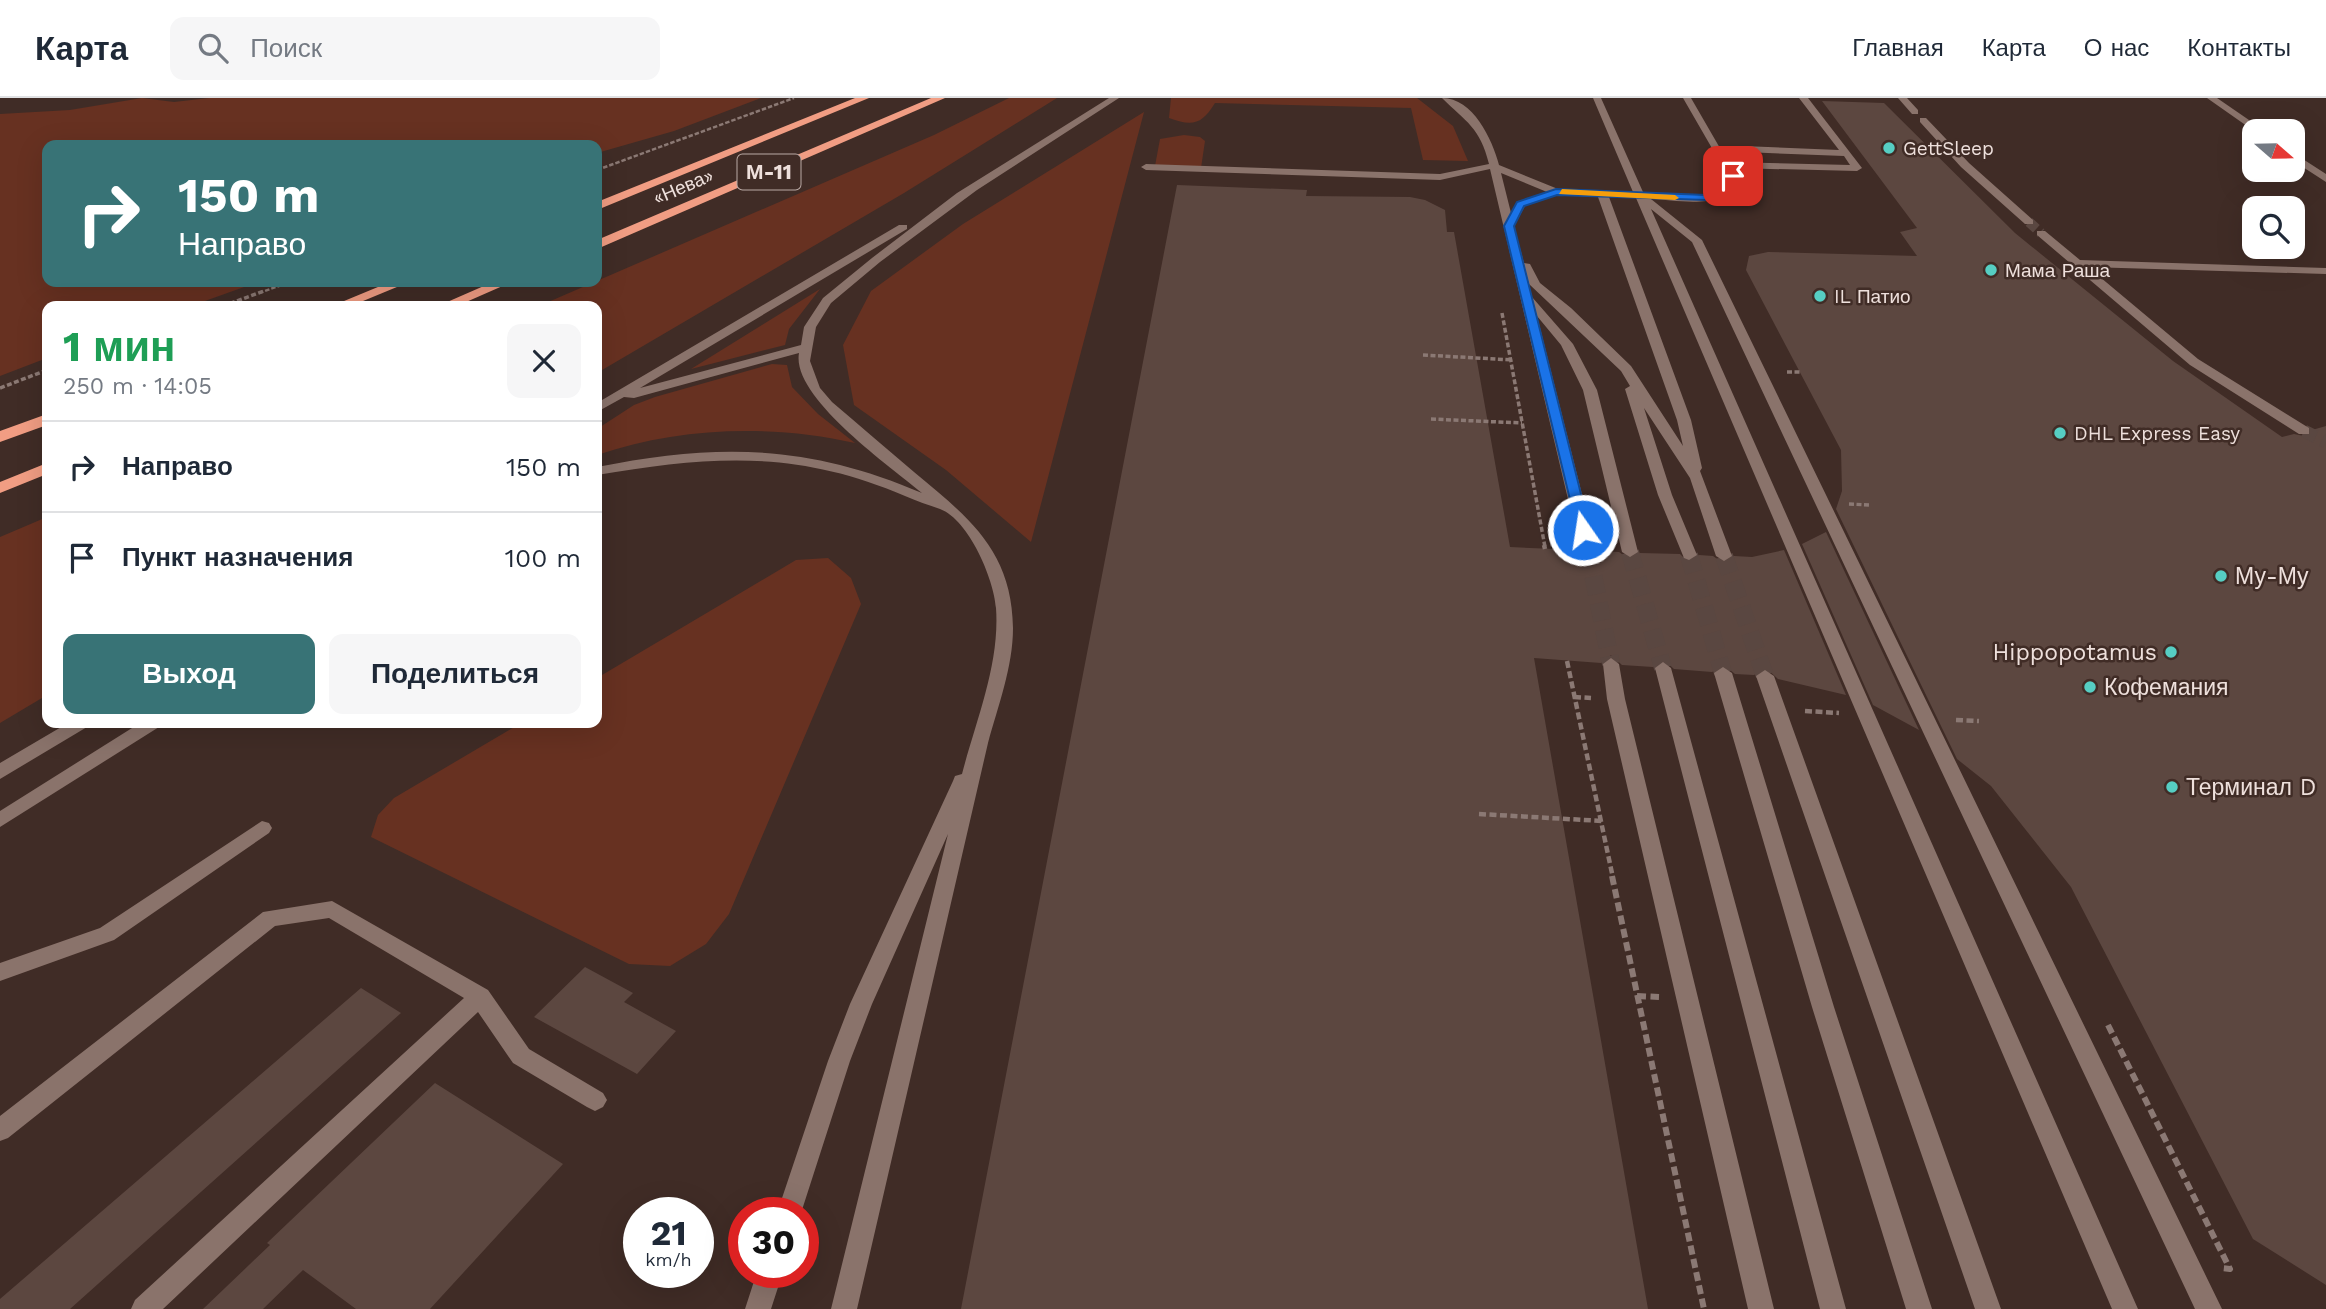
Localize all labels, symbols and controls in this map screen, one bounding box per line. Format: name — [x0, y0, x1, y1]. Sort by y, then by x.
search box — [170, 17, 660, 80]
text: Карта — [35, 29, 128, 68]
icon: search — [194, 29, 232, 67]
text: Поиск — [250, 33, 322, 63]
text: Главная — [1852, 34, 1944, 62]
text: Карта — [1982, 34, 2046, 62]
text: О нас — [2084, 34, 2149, 62]
text: Контакты — [2187, 34, 2291, 62]
north arrow — [2242, 119, 2305, 182]
map controls — [2242, 119, 2305, 259]
place label: GettSleep — [1903, 137, 1994, 160]
marker: GettSleep — [1881, 140, 1897, 156]
pin — [1703, 146, 1763, 206]
road number: М-11 — [738, 154, 800, 190]
icon: arrive — [1714, 157, 1752, 195]
street label: «Нева» — [649, 163, 717, 209]
text: 150 m — [178, 166, 319, 224]
icon: right — [63, 168, 154, 259]
button: search — [2242, 196, 2305, 259]
text: Направо — [178, 225, 306, 263]
place label: Мама Раша — [2005, 259, 2111, 282]
marker: Мама Раша — [1983, 262, 1999, 278]
place label: IL Патио — [1834, 285, 1911, 308]
marker: IL Патио — [1812, 288, 1828, 304]
text: 1 мин — [63, 322, 175, 371]
button: close — [507, 324, 581, 398]
text: 250 m · 14:05 — [63, 373, 212, 400]
place label: DHL Express Easy — [2074, 422, 2240, 445]
marker: DHL Express Easy — [2052, 425, 2068, 441]
icon: right — [63, 448, 101, 486]
text: Направо — [122, 451, 233, 481]
text: 150 m — [506, 452, 581, 482]
position arrow — [1546, 493, 1620, 567]
icon: arrive — [63, 539, 101, 577]
text: Пункт назначения — [122, 542, 353, 572]
text: 100 m — [505, 543, 581, 573]
place label: Му-Му — [2235, 563, 2309, 590]
marker: Му-Му — [2213, 568, 2229, 584]
button: Выход — [63, 634, 315, 714]
button: Поделиться — [329, 634, 581, 714]
place label: Hippopotamus — [1992, 639, 2157, 666]
marker: Hippopotamus — [2163, 644, 2179, 660]
place label: Кофемания — [2104, 674, 2229, 701]
marker: Кофемания — [2082, 679, 2098, 695]
place label: Терминал D — [2186, 774, 2316, 801]
marker: Терминал D — [2164, 779, 2180, 795]
speed limit sign: 30 — [728, 1197, 819, 1288]
text: 21 — [651, 1212, 686, 1254]
text: km/h — [645, 1249, 692, 1270]

